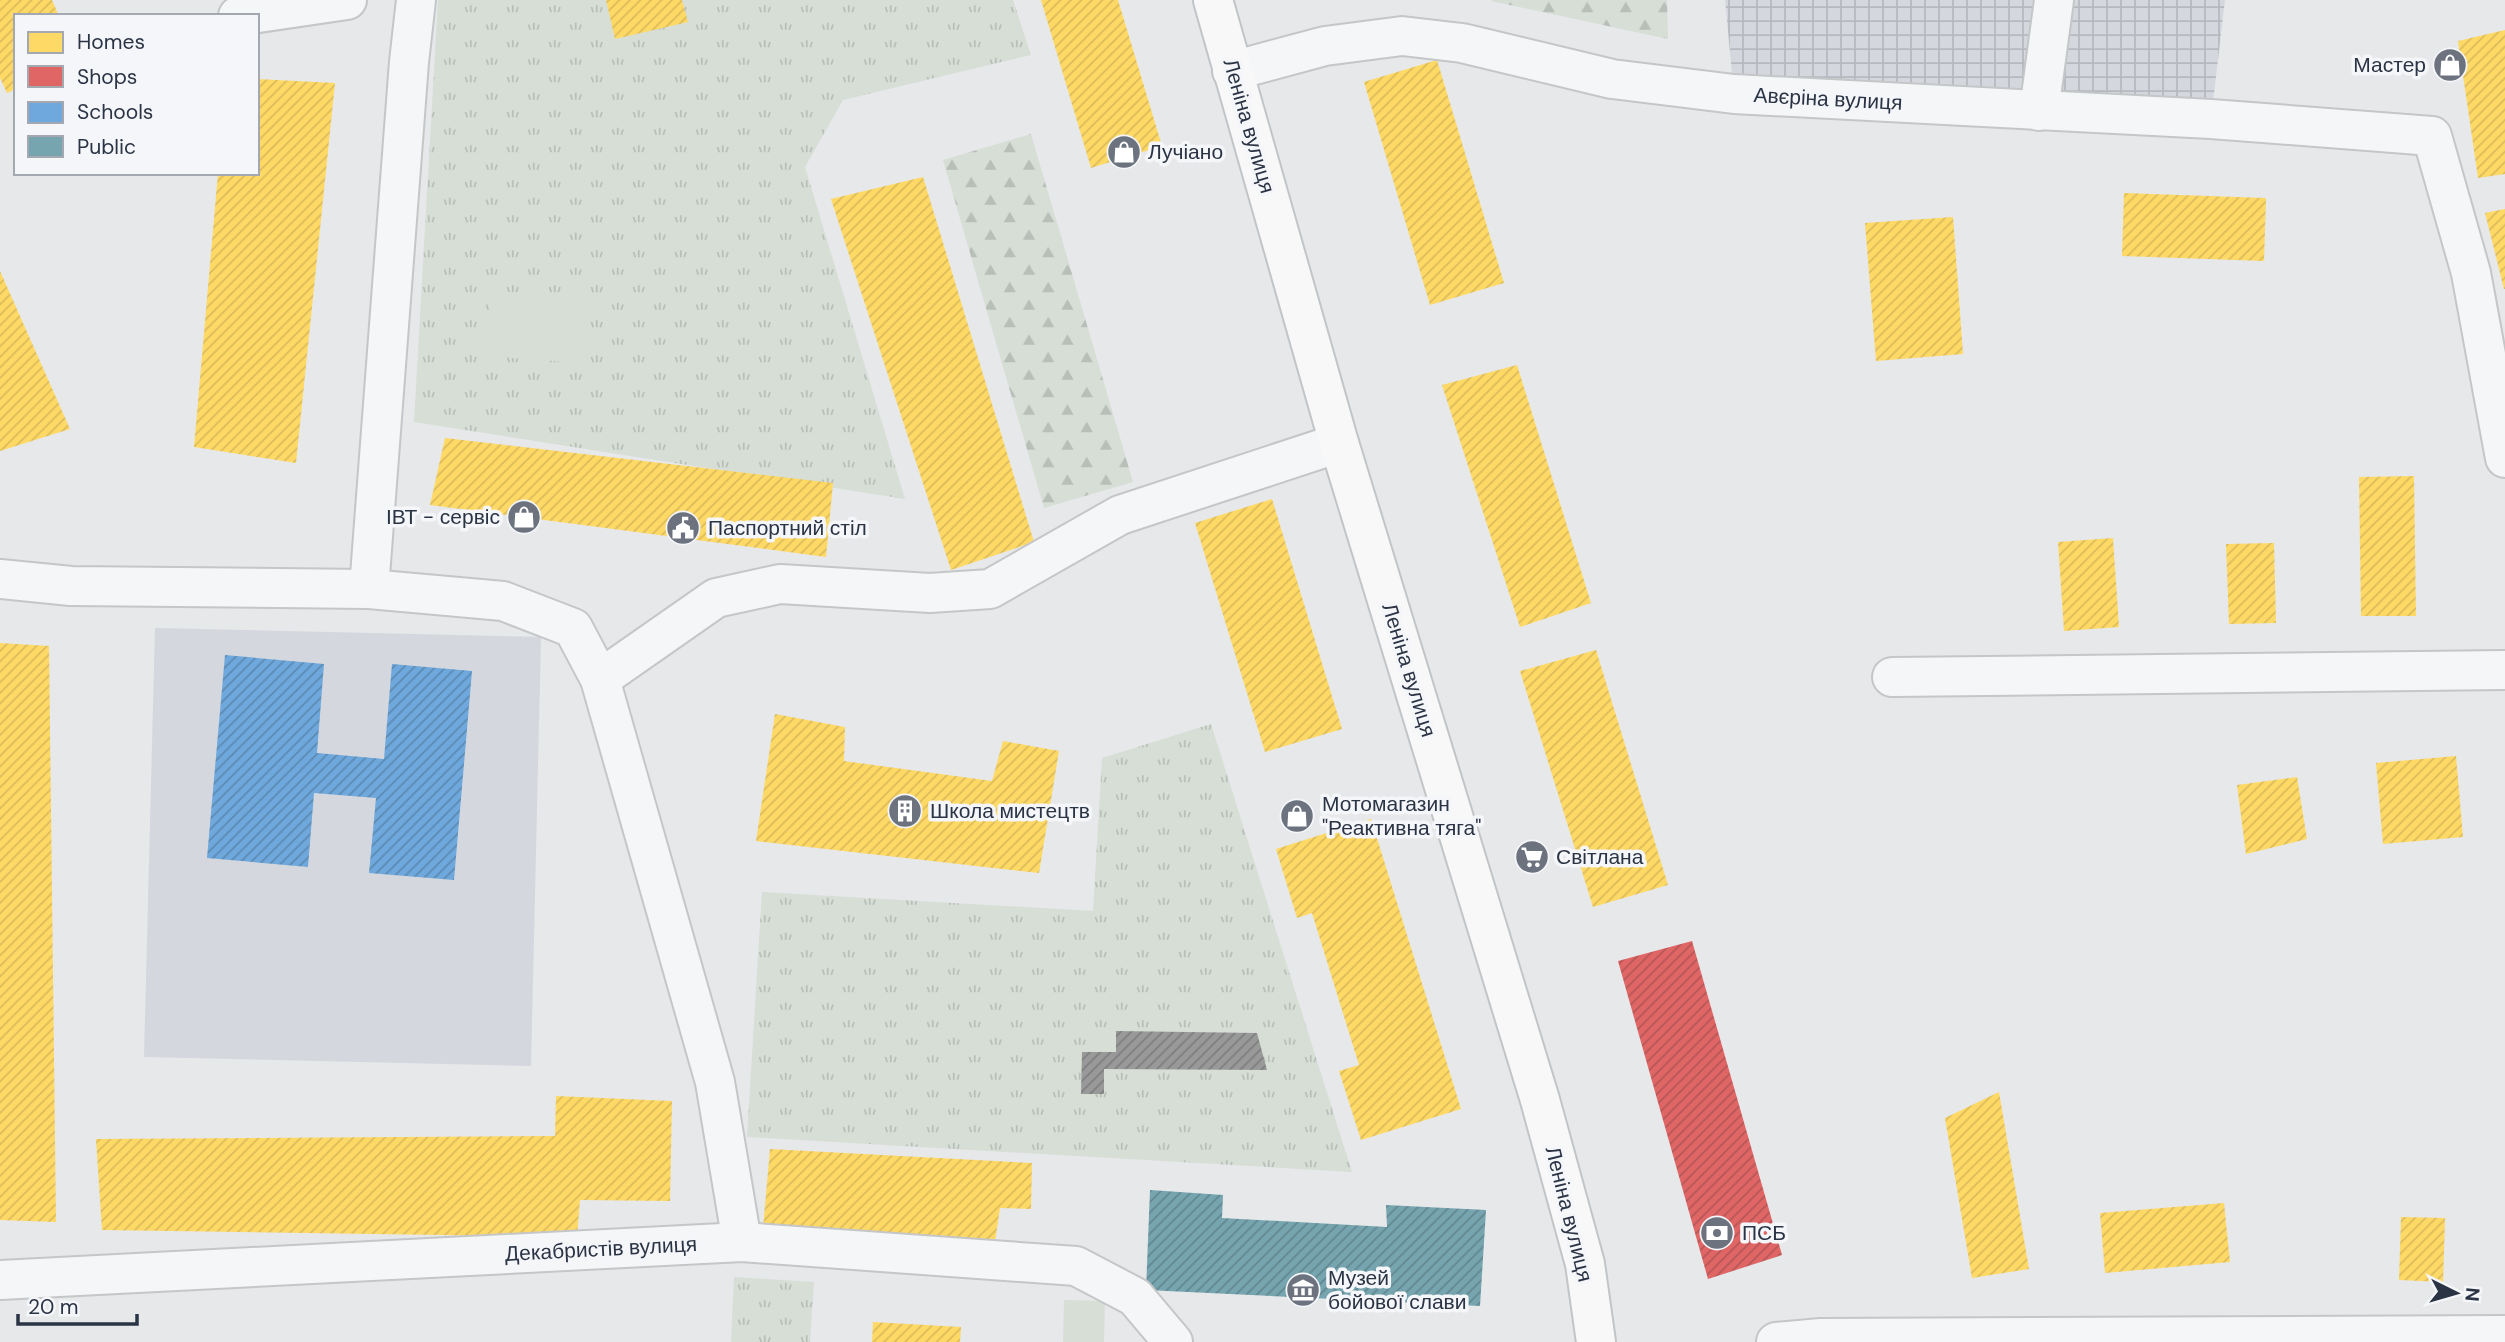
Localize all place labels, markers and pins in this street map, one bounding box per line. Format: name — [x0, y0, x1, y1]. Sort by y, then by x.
shop icon: Мастер — [2431, 46, 2469, 84]
place label: Мастер — [2353, 51, 2426, 79]
shop icon: Лучіано — [1105, 133, 1143, 171]
place label: Лучіано — [1148, 138, 1223, 166]
shop icon: ІВТ - сервіс — [505, 498, 543, 536]
place label: ІВТ - сервіс — [386, 503, 500, 531]
public building icon: Паспортний стіл — [664, 509, 702, 547]
place label: Паспортний стіл — [708, 514, 867, 542]
place label: Мотомагазин "Реактивна тяга" — [1322, 790, 1481, 842]
building icon: Школа мистецтв — [886, 792, 924, 830]
place label: Школа мистецтв — [930, 797, 1090, 825]
shop icon: Мотомагазин "Реактивна тяга" — [1278, 797, 1316, 835]
supermarket icon: Світлана — [1513, 838, 1551, 876]
place label: Світлана — [1556, 843, 1644, 871]
bank icon: ПСБ — [1698, 1214, 1736, 1252]
place label: ПСБ — [1742, 1219, 1786, 1247]
place label: Музей бойової слави — [1328, 1264, 1466, 1316]
museum icon: Музей бойової слави — [1284, 1271, 1322, 1309]

